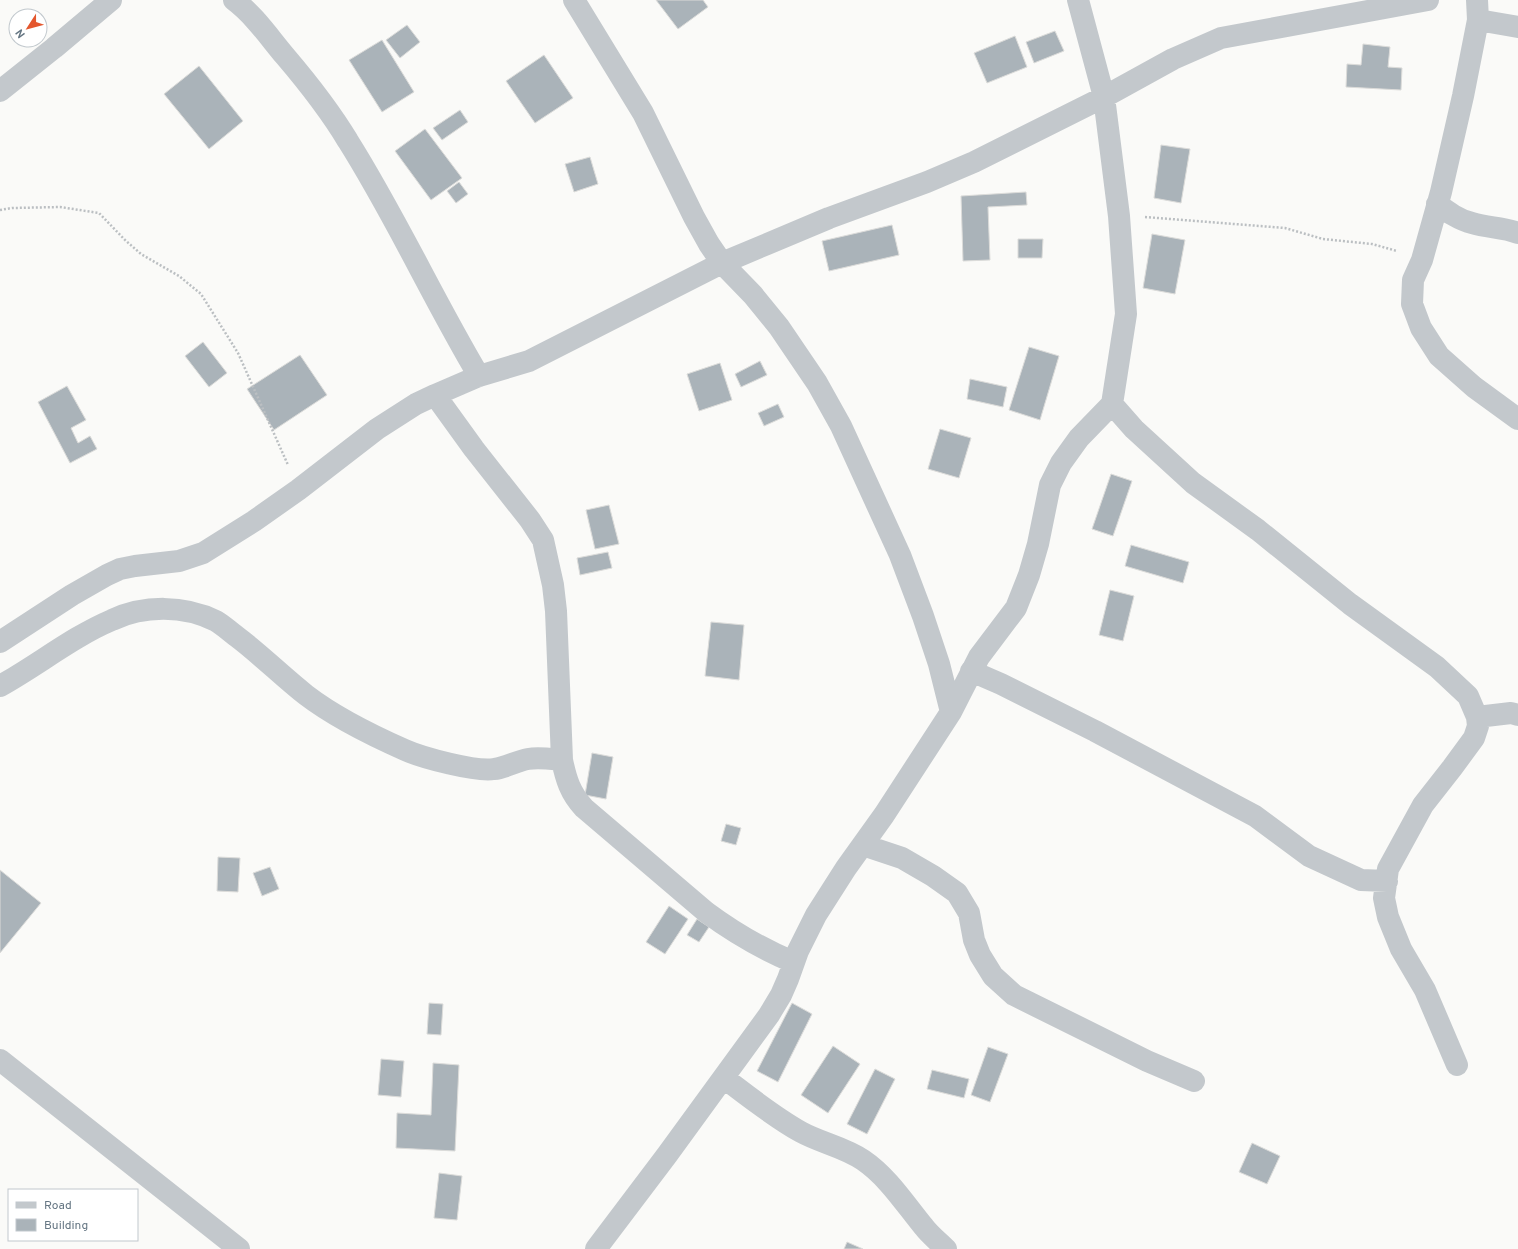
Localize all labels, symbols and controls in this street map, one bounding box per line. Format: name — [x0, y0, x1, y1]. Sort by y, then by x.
north arrow — [8, 8, 48, 48]
text: N — [13, 26, 29, 41]
legend — [8, 1189, 138, 1241]
text: Road — [44, 1198, 72, 1214]
text: Building — [44, 1218, 88, 1234]

